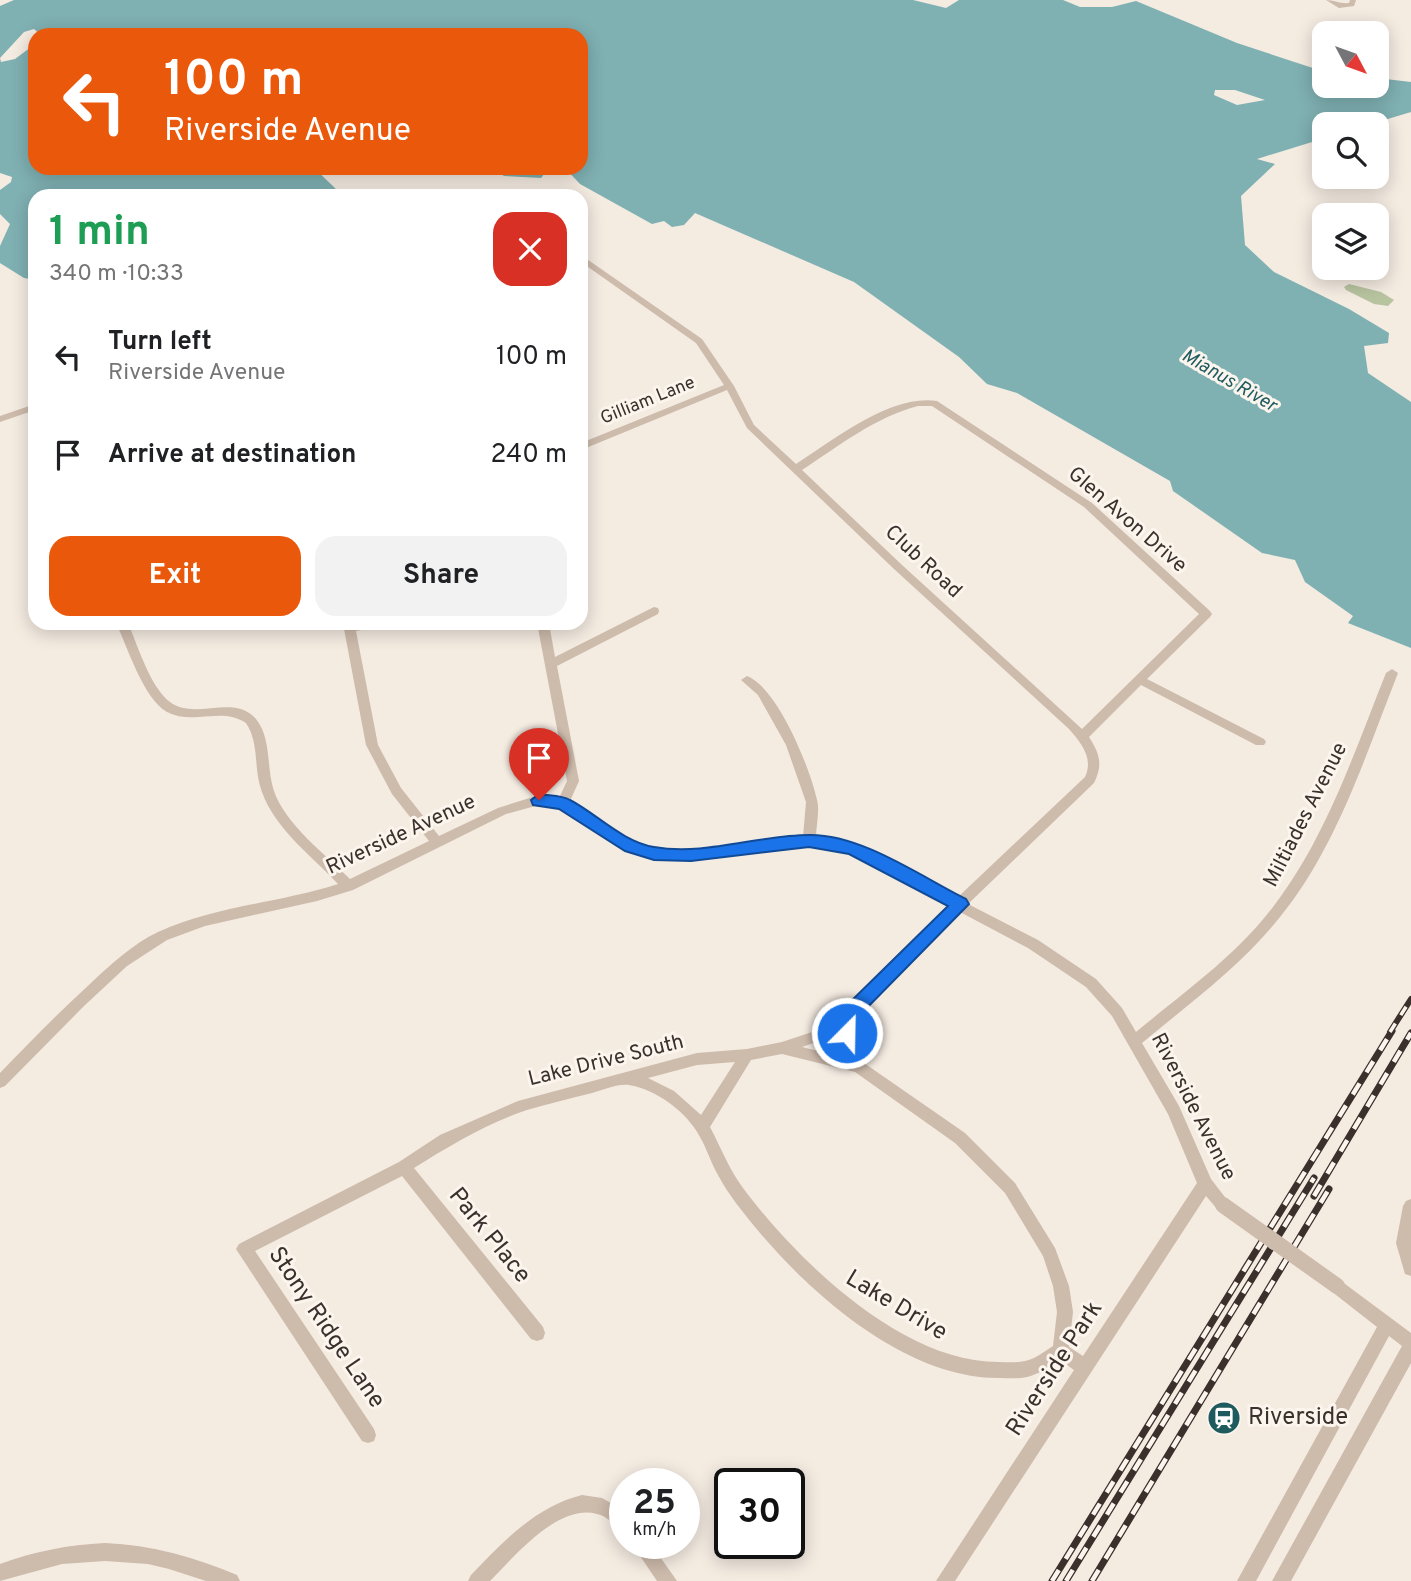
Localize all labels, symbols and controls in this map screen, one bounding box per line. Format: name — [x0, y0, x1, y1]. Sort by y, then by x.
north arrow — [1312, 21, 1390, 98]
map controls — [1312, 21, 1389, 280]
text: 100 m — [164, 51, 303, 113]
icon: left — [49, 56, 140, 147]
text: Riverside Avenue — [164, 112, 411, 152]
button: search — [1312, 112, 1389, 189]
button: layers — [1312, 203, 1389, 280]
text: 1 min — [49, 207, 150, 260]
button: close — [493, 212, 567, 286]
text: 340 m · 10:33 — [49, 260, 184, 289]
text: Turn left — [108, 326, 212, 359]
icon: left — [49, 338, 87, 376]
text: 100 m — [496, 341, 567, 374]
water label: Mianus River — [1177, 344, 1282, 419]
text: Riverside Avenue — [108, 359, 285, 388]
street label: Gilliam Lane — [597, 372, 699, 430]
icon: arrive — [49, 436, 87, 474]
text: Arrive at destination — [108, 439, 356, 472]
text: 240 m — [490, 439, 567, 472]
street label: Glen Avon Drive — [1062, 461, 1192, 579]
street label: Club Road — [879, 519, 967, 605]
button: Exit — [49, 536, 301, 616]
button: Share — [315, 536, 567, 616]
pin — [509, 728, 569, 800]
street label: Miltiades Avenue — [1258, 738, 1354, 892]
icon: arrive — [520, 739, 558, 777]
street label: Riverside Avenue — [322, 789, 480, 881]
position arrow — [810, 996, 884, 1070]
street label: Lake Drive South — [525, 1029, 687, 1093]
street label: Riverside Avenue — [1144, 1029, 1242, 1185]
street label: Park Place — [441, 1182, 537, 1290]
street label: Stony Ridge Lane — [261, 1241, 391, 1415]
street label: Lake Drive — [840, 1264, 952, 1348]
street label: Riverside Park — [1000, 1296, 1110, 1442]
station icon: Riverside — [1205, 1399, 1243, 1437]
place label: Riverside — [1248, 1403, 1348, 1433]
speed limit sign: 30 — [714, 1468, 805, 1559]
text: 25 — [633, 1482, 676, 1526]
text: km/h — [633, 1519, 676, 1542]

